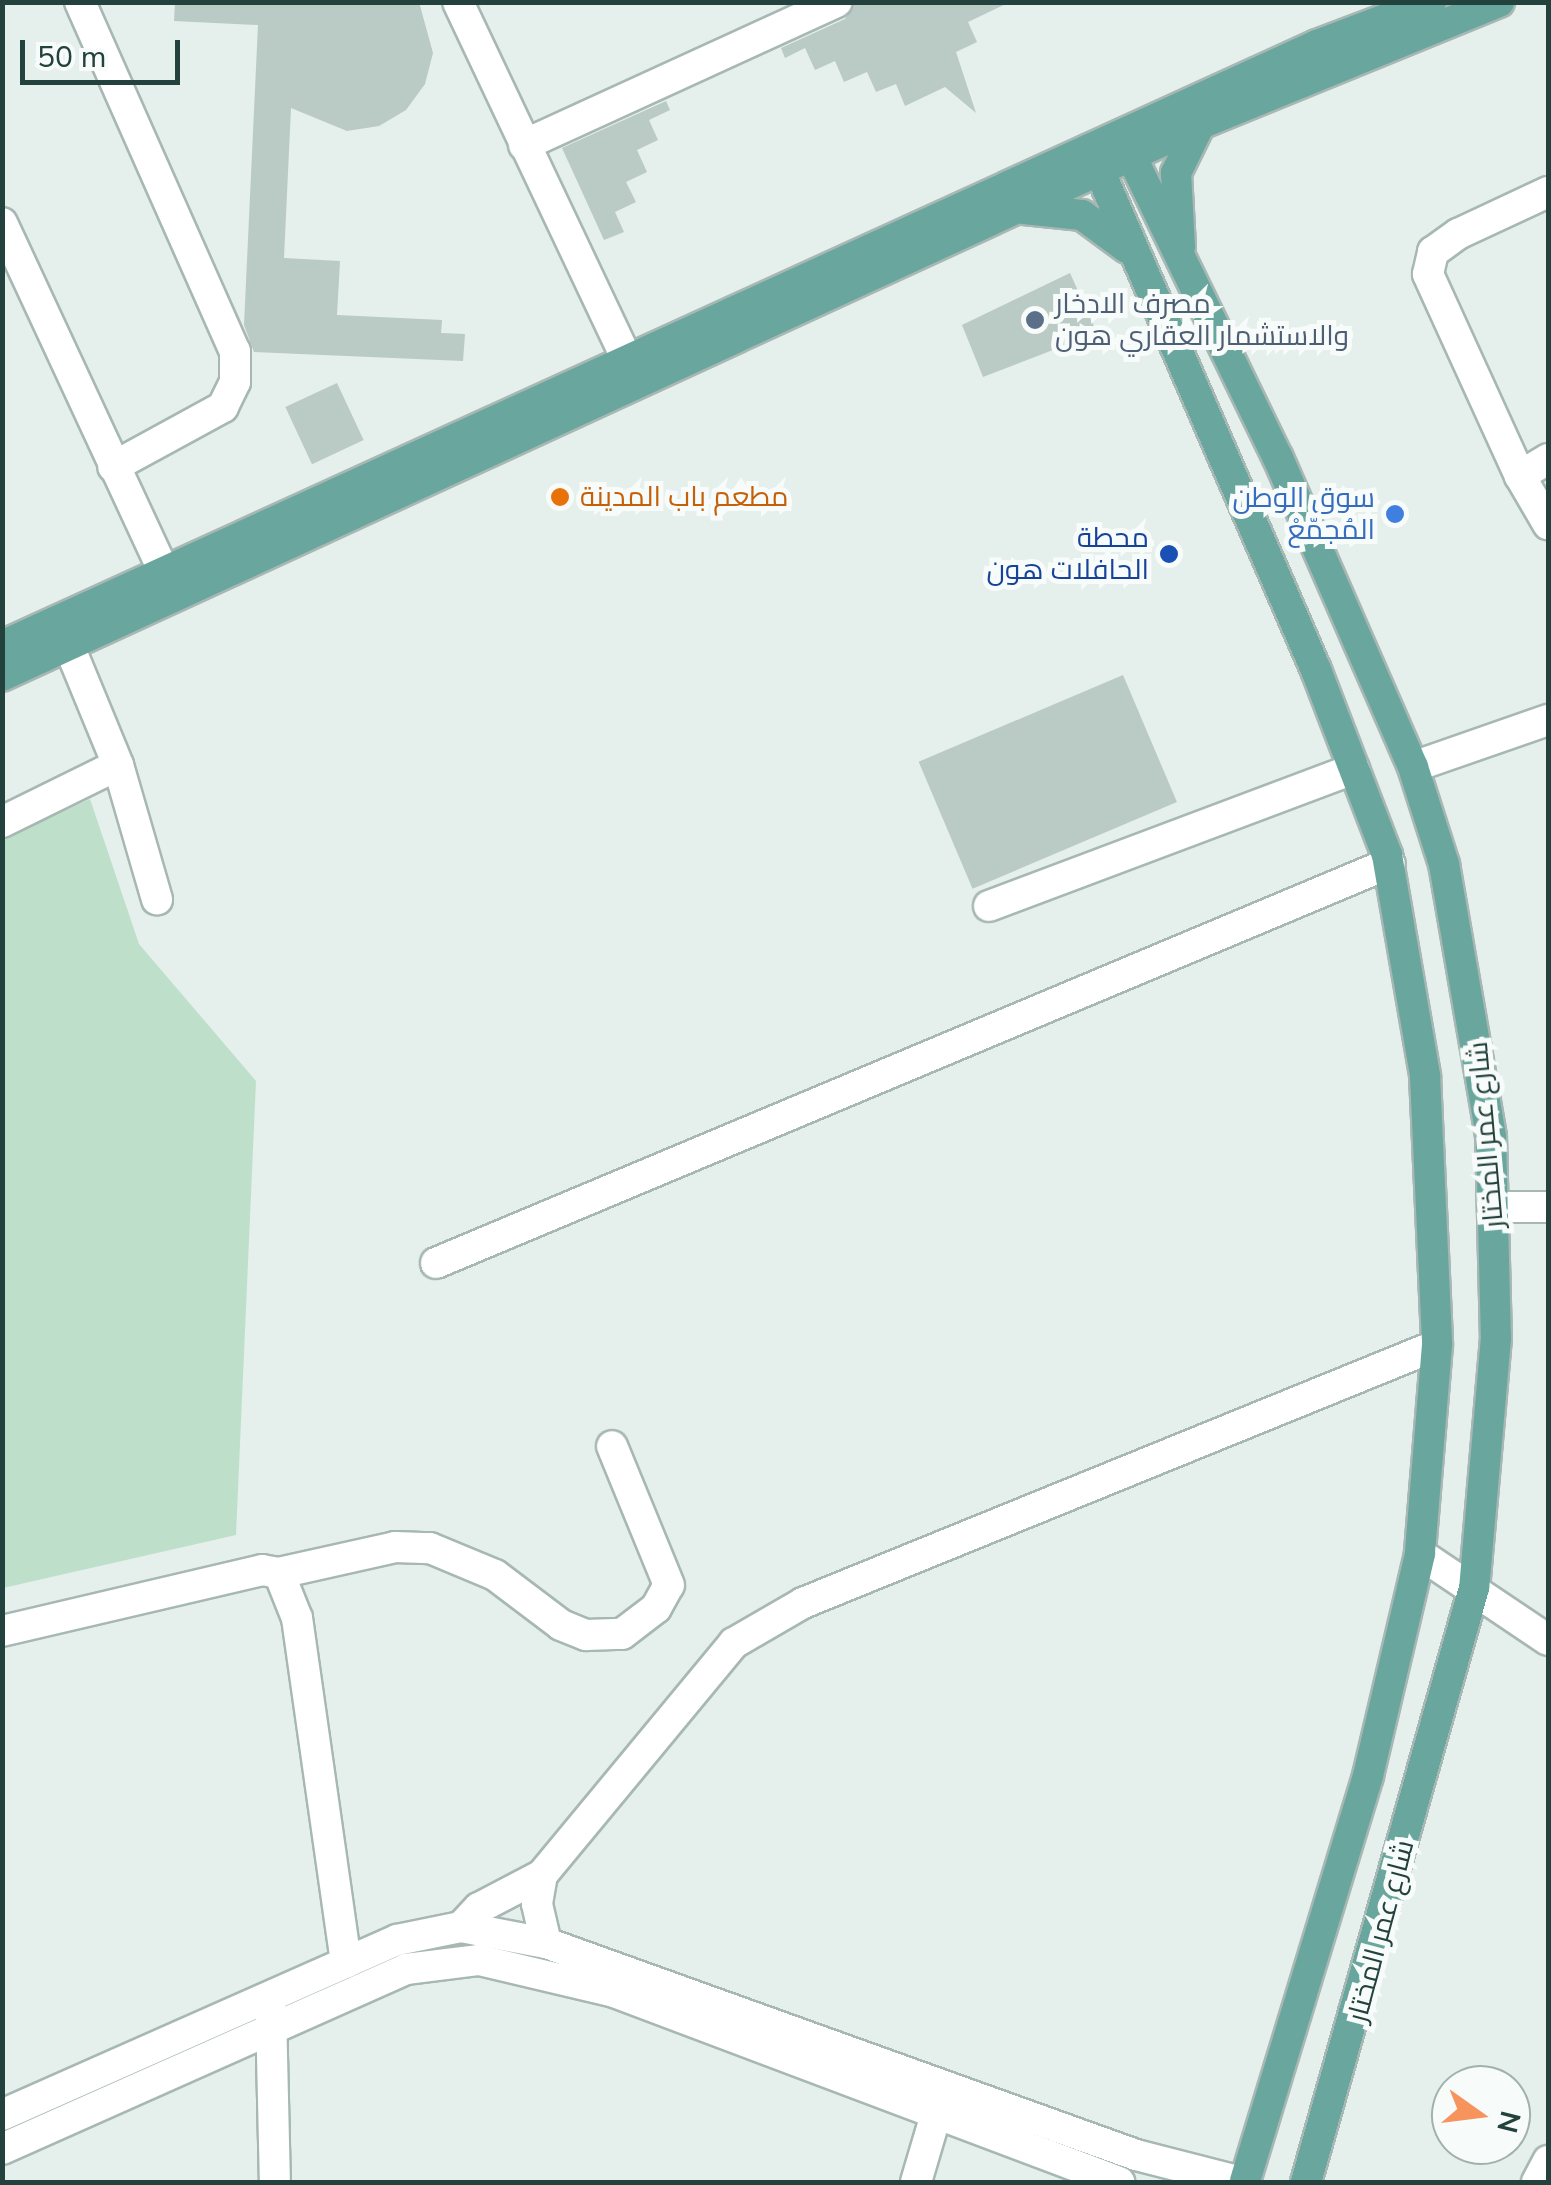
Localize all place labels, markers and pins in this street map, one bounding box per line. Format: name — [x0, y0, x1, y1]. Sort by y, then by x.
place label: مصرف الادخار والاستشمار العقاري هون — [1055, 287, 1349, 353]
marker: مصرف الادخار والاستشمار العقاري هون — [1024, 309, 1046, 331]
place label: مطعم باب المدينة — [580, 480, 788, 514]
place label: سوق الوطن المُجمّعْ — [1233, 481, 1375, 547]
marker: مطعم باب المدينة — [549, 486, 571, 508]
marker: سوق الوطن المُجمّعْ — [1384, 503, 1406, 525]
place label: محطة الحافلات هون — [986, 521, 1149, 587]
marker: محطة الحافلات هون — [1158, 543, 1180, 565]

